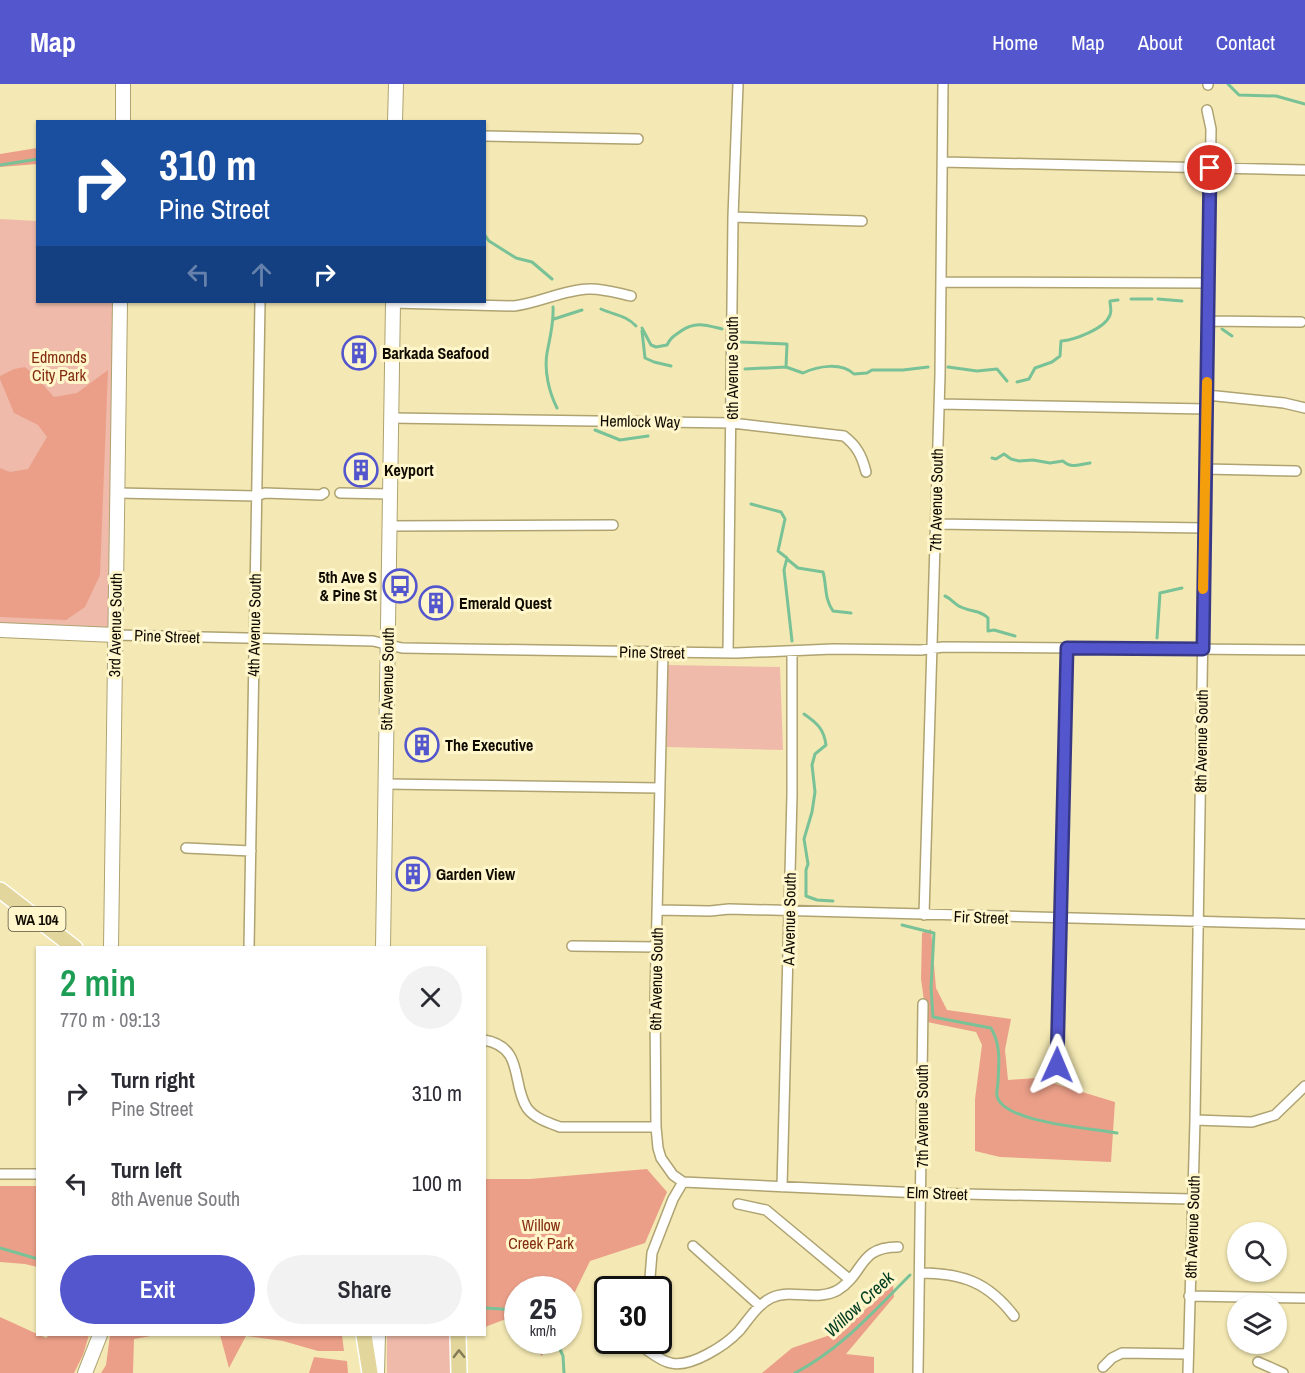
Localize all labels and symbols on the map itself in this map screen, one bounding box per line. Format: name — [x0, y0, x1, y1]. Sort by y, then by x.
pin — [1184, 142, 1235, 193]
street label: 6th Avenue South — [721, 316, 743, 420]
building icon: Barkada Seafood — [341, 335, 377, 371]
place label: Barkada Seafood — [382, 342, 489, 364]
park label: Edmonds City Park — [31, 346, 87, 386]
street label: Hemlock Way — [600, 409, 681, 433]
street label: 7th Avenue South — [924, 448, 948, 552]
building icon: Keyport — [343, 452, 379, 488]
place label: Keyport — [384, 459, 434, 481]
place label: 5th Ave S & Pine St — [318, 566, 378, 606]
bus stop icon: 5th Ave S & Pine St — [382, 568, 418, 604]
street label: 3rd Avenue South — [103, 573, 127, 677]
street label: 4th Avenue South — [242, 573, 266, 677]
building icon: Emerald Quest — [418, 585, 454, 621]
place label: Emerald Quest — [459, 592, 552, 614]
street label: Pine Street — [134, 624, 201, 648]
street label: 5th Avenue South — [375, 627, 399, 731]
street label: Pine Street — [619, 640, 685, 664]
street label: 8th Avenue South — [1189, 689, 1213, 793]
building icon: The Executive — [404, 727, 440, 763]
place label: The Executive — [445, 734, 533, 756]
building icon: Garden View — [395, 856, 431, 892]
place label: Garden View — [436, 863, 516, 885]
street label: A Avenue South — [777, 872, 801, 967]
street label: Fir Street — [953, 905, 1009, 929]
road number: WA 104 — [9, 907, 66, 931]
street label: 6th Avenue South — [644, 927, 668, 1031]
position arrow — [1025, 1033, 1089, 1097]
street label: 7th Avenue South — [911, 1064, 933, 1168]
street label: 8th Avenue South — [1179, 1175, 1205, 1279]
street label: Elm Street — [906, 1181, 968, 1205]
park label: Willow Creek Park — [508, 1214, 574, 1254]
water label: Willow Creek — [819, 1265, 900, 1343]
speed limit sign: 30 — [594, 1276, 672, 1354]
one-way arrow — [453, 1349, 465, 1358]

